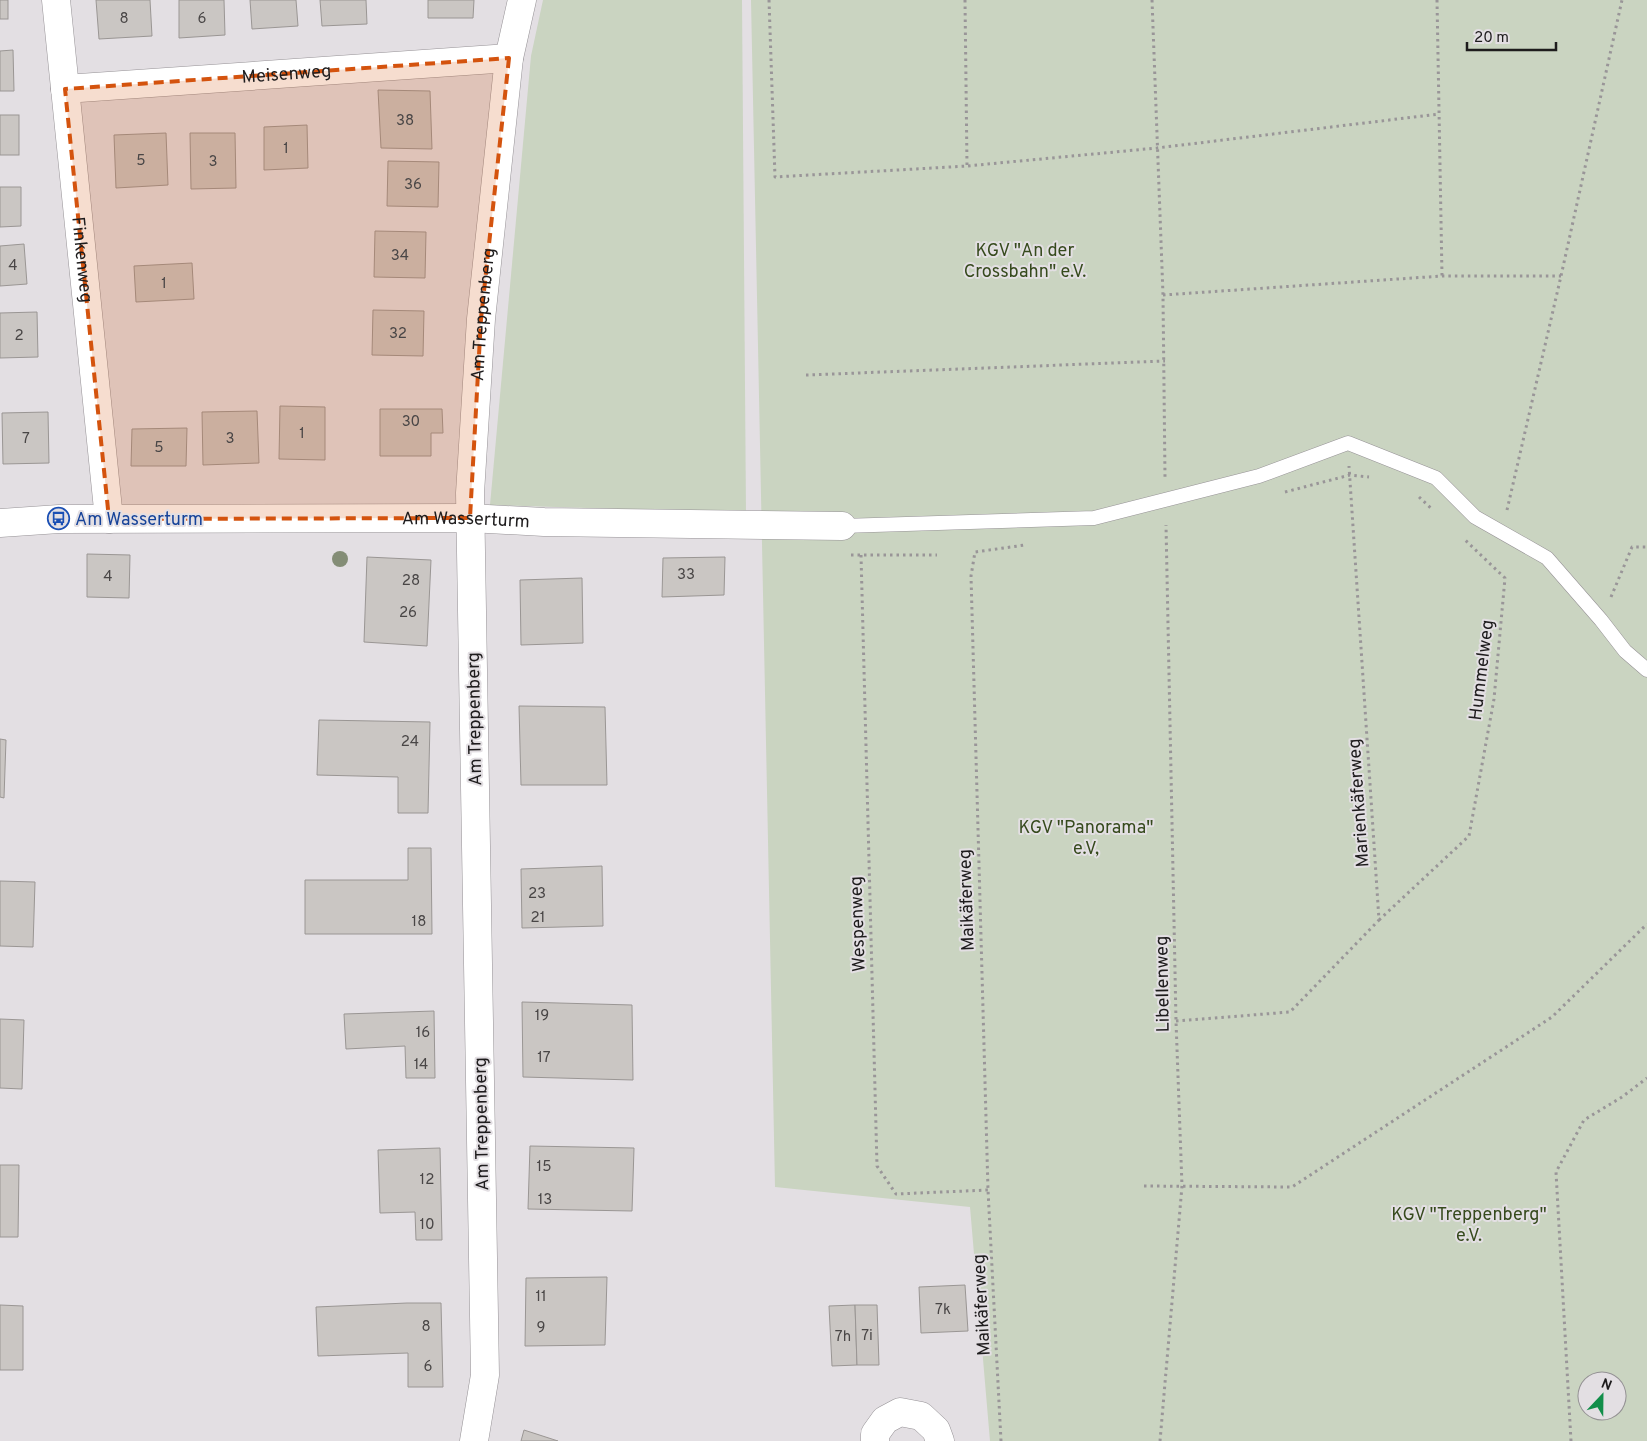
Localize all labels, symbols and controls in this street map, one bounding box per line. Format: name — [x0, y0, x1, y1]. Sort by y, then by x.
house number: 8 — [119, 10, 129, 29]
house number: 6 — [198, 10, 207, 29]
scale bar — [1467, 20, 1556, 52]
text: 20 m — [1474, 29, 1509, 48]
street label: Meisenweg — [241, 60, 332, 90]
house number: 38 — [396, 112, 414, 131]
house number: 1 — [283, 140, 289, 159]
house number: 5 — [136, 152, 146, 171]
house number: 3 — [208, 153, 218, 172]
house number: 36 — [404, 176, 422, 195]
street label: Finkenweg — [65, 216, 97, 304]
park label: KGV "An der Crossbahn" e.V. — [964, 240, 1086, 284]
house number: 34 — [391, 247, 409, 266]
street label: Am Treppenberg — [467, 247, 502, 382]
house number: 4 — [8, 257, 18, 276]
house number: 1 — [161, 275, 167, 294]
house number: 32 — [389, 325, 407, 344]
house number: 2 — [14, 327, 24, 346]
house number: 30 — [402, 413, 420, 432]
house number: 1 — [299, 425, 305, 444]
house number: 7 — [22, 430, 30, 449]
house number: 3 — [225, 430, 235, 449]
house number: 5 — [154, 439, 164, 458]
bus stop icon: Am Wasserturm — [47, 507, 71, 531]
street label: Am Wasserturm — [402, 508, 530, 534]
place label: Am Wasserturm — [75, 509, 203, 532]
house number: 33 — [677, 566, 695, 585]
house number: 4 — [103, 568, 113, 587]
house number: 28 — [402, 572, 420, 591]
house number: 26 — [399, 604, 417, 623]
street label: Hummelweg — [1465, 619, 1500, 722]
street label: Am Treppenberg — [463, 652, 488, 786]
house number: 24 — [401, 733, 419, 752]
street label: Marienkäferweg — [1344, 738, 1375, 868]
park label: KGV "Panorama" e.V, — [1019, 817, 1153, 861]
street label: Maikäferweg — [954, 849, 981, 951]
street label: Wespenweg — [845, 876, 872, 972]
house number: 23 — [528, 885, 546, 904]
house number: 21 — [531, 909, 545, 928]
house number: 18 — [412, 913, 426, 932]
street label: Libellenweg — [1151, 935, 1176, 1033]
house number: 19 — [535, 1007, 549, 1026]
house number: 16 — [416, 1024, 430, 1043]
house number: 17 — [537, 1049, 551, 1068]
house number: 14 — [414, 1056, 428, 1075]
street label: Am Treppenberg — [470, 1057, 495, 1191]
house number: 15 — [537, 1158, 551, 1177]
house number: 12 — [420, 1171, 434, 1190]
house number: 13 — [538, 1191, 552, 1210]
park label: KGV "Treppenberg" e.V. — [1391, 1204, 1547, 1248]
house number: 10 — [419, 1216, 435, 1235]
street label: Maikäferweg — [968, 1253, 997, 1356]
house number: 11 — [535, 1288, 547, 1307]
house number: 7k — [935, 1301, 951, 1320]
house number: 8 — [421, 1318, 431, 1337]
house number: 9 — [537, 1319, 545, 1338]
house number: 7i — [861, 1327, 873, 1346]
house number: 7h — [835, 1328, 851, 1347]
house number: 6 — [424, 1358, 433, 1377]
north arrow — [1577, 1371, 1627, 1421]
text: N — [1598, 1376, 1614, 1395]

